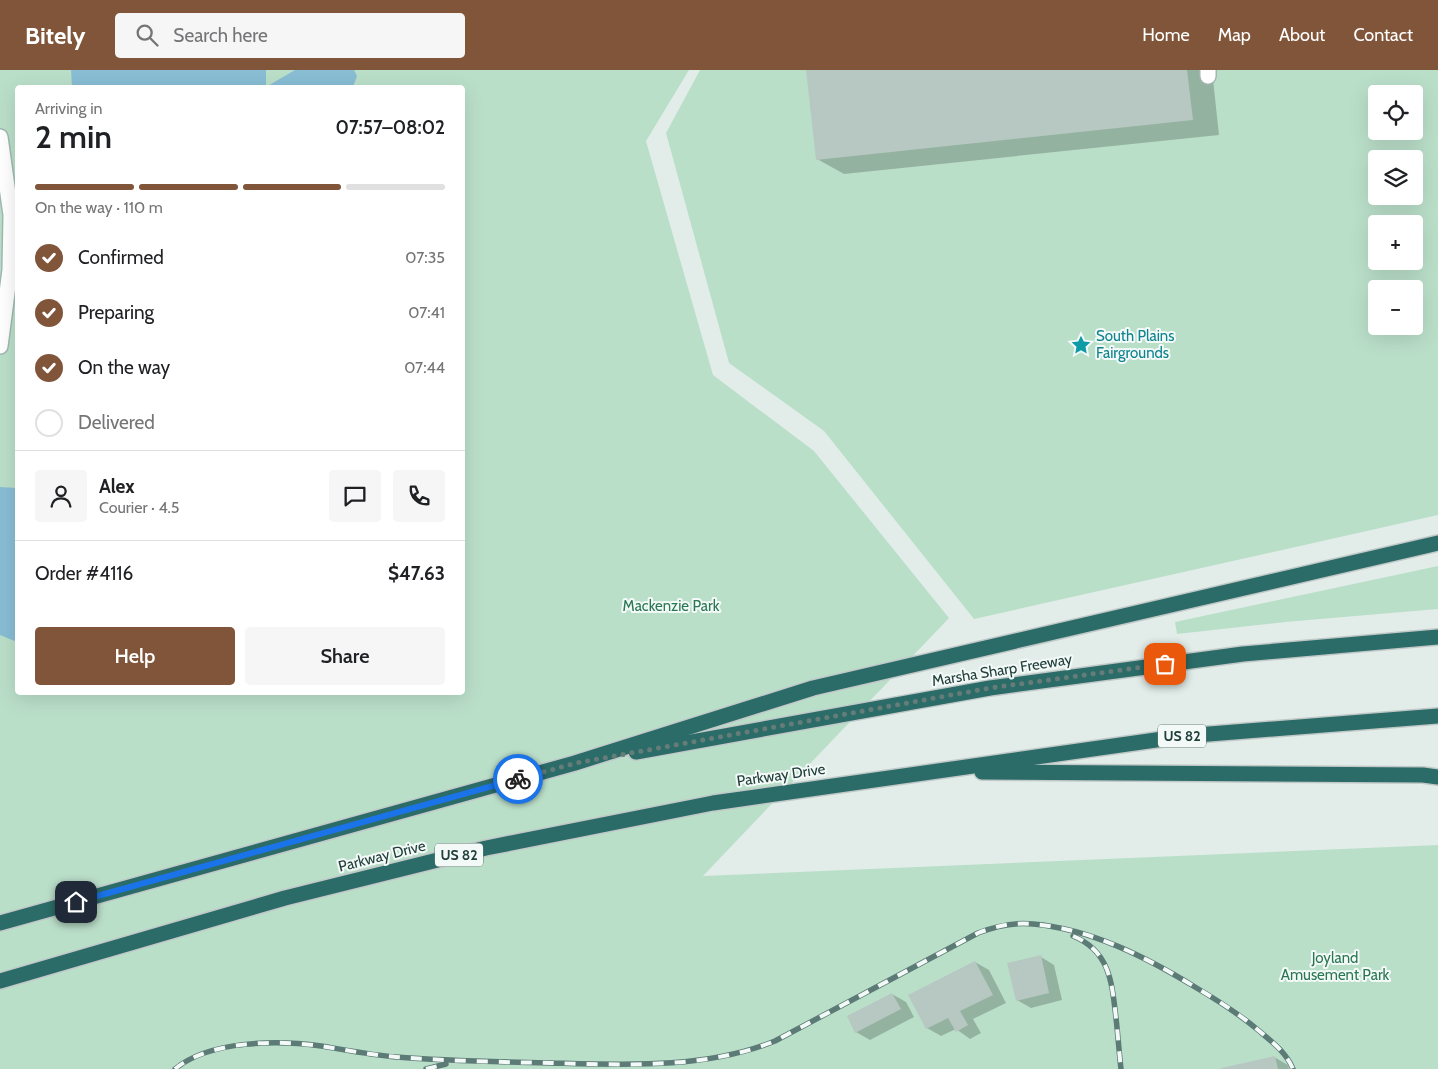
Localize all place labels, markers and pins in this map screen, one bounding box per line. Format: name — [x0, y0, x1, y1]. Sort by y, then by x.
place label: South Plains Fairgrounds — [1096, 327, 1174, 362]
place icon: South Plains Fairgrounds — [1070, 334, 1092, 356]
pin — [1144, 643, 1186, 685]
pin — [55, 881, 97, 923]

